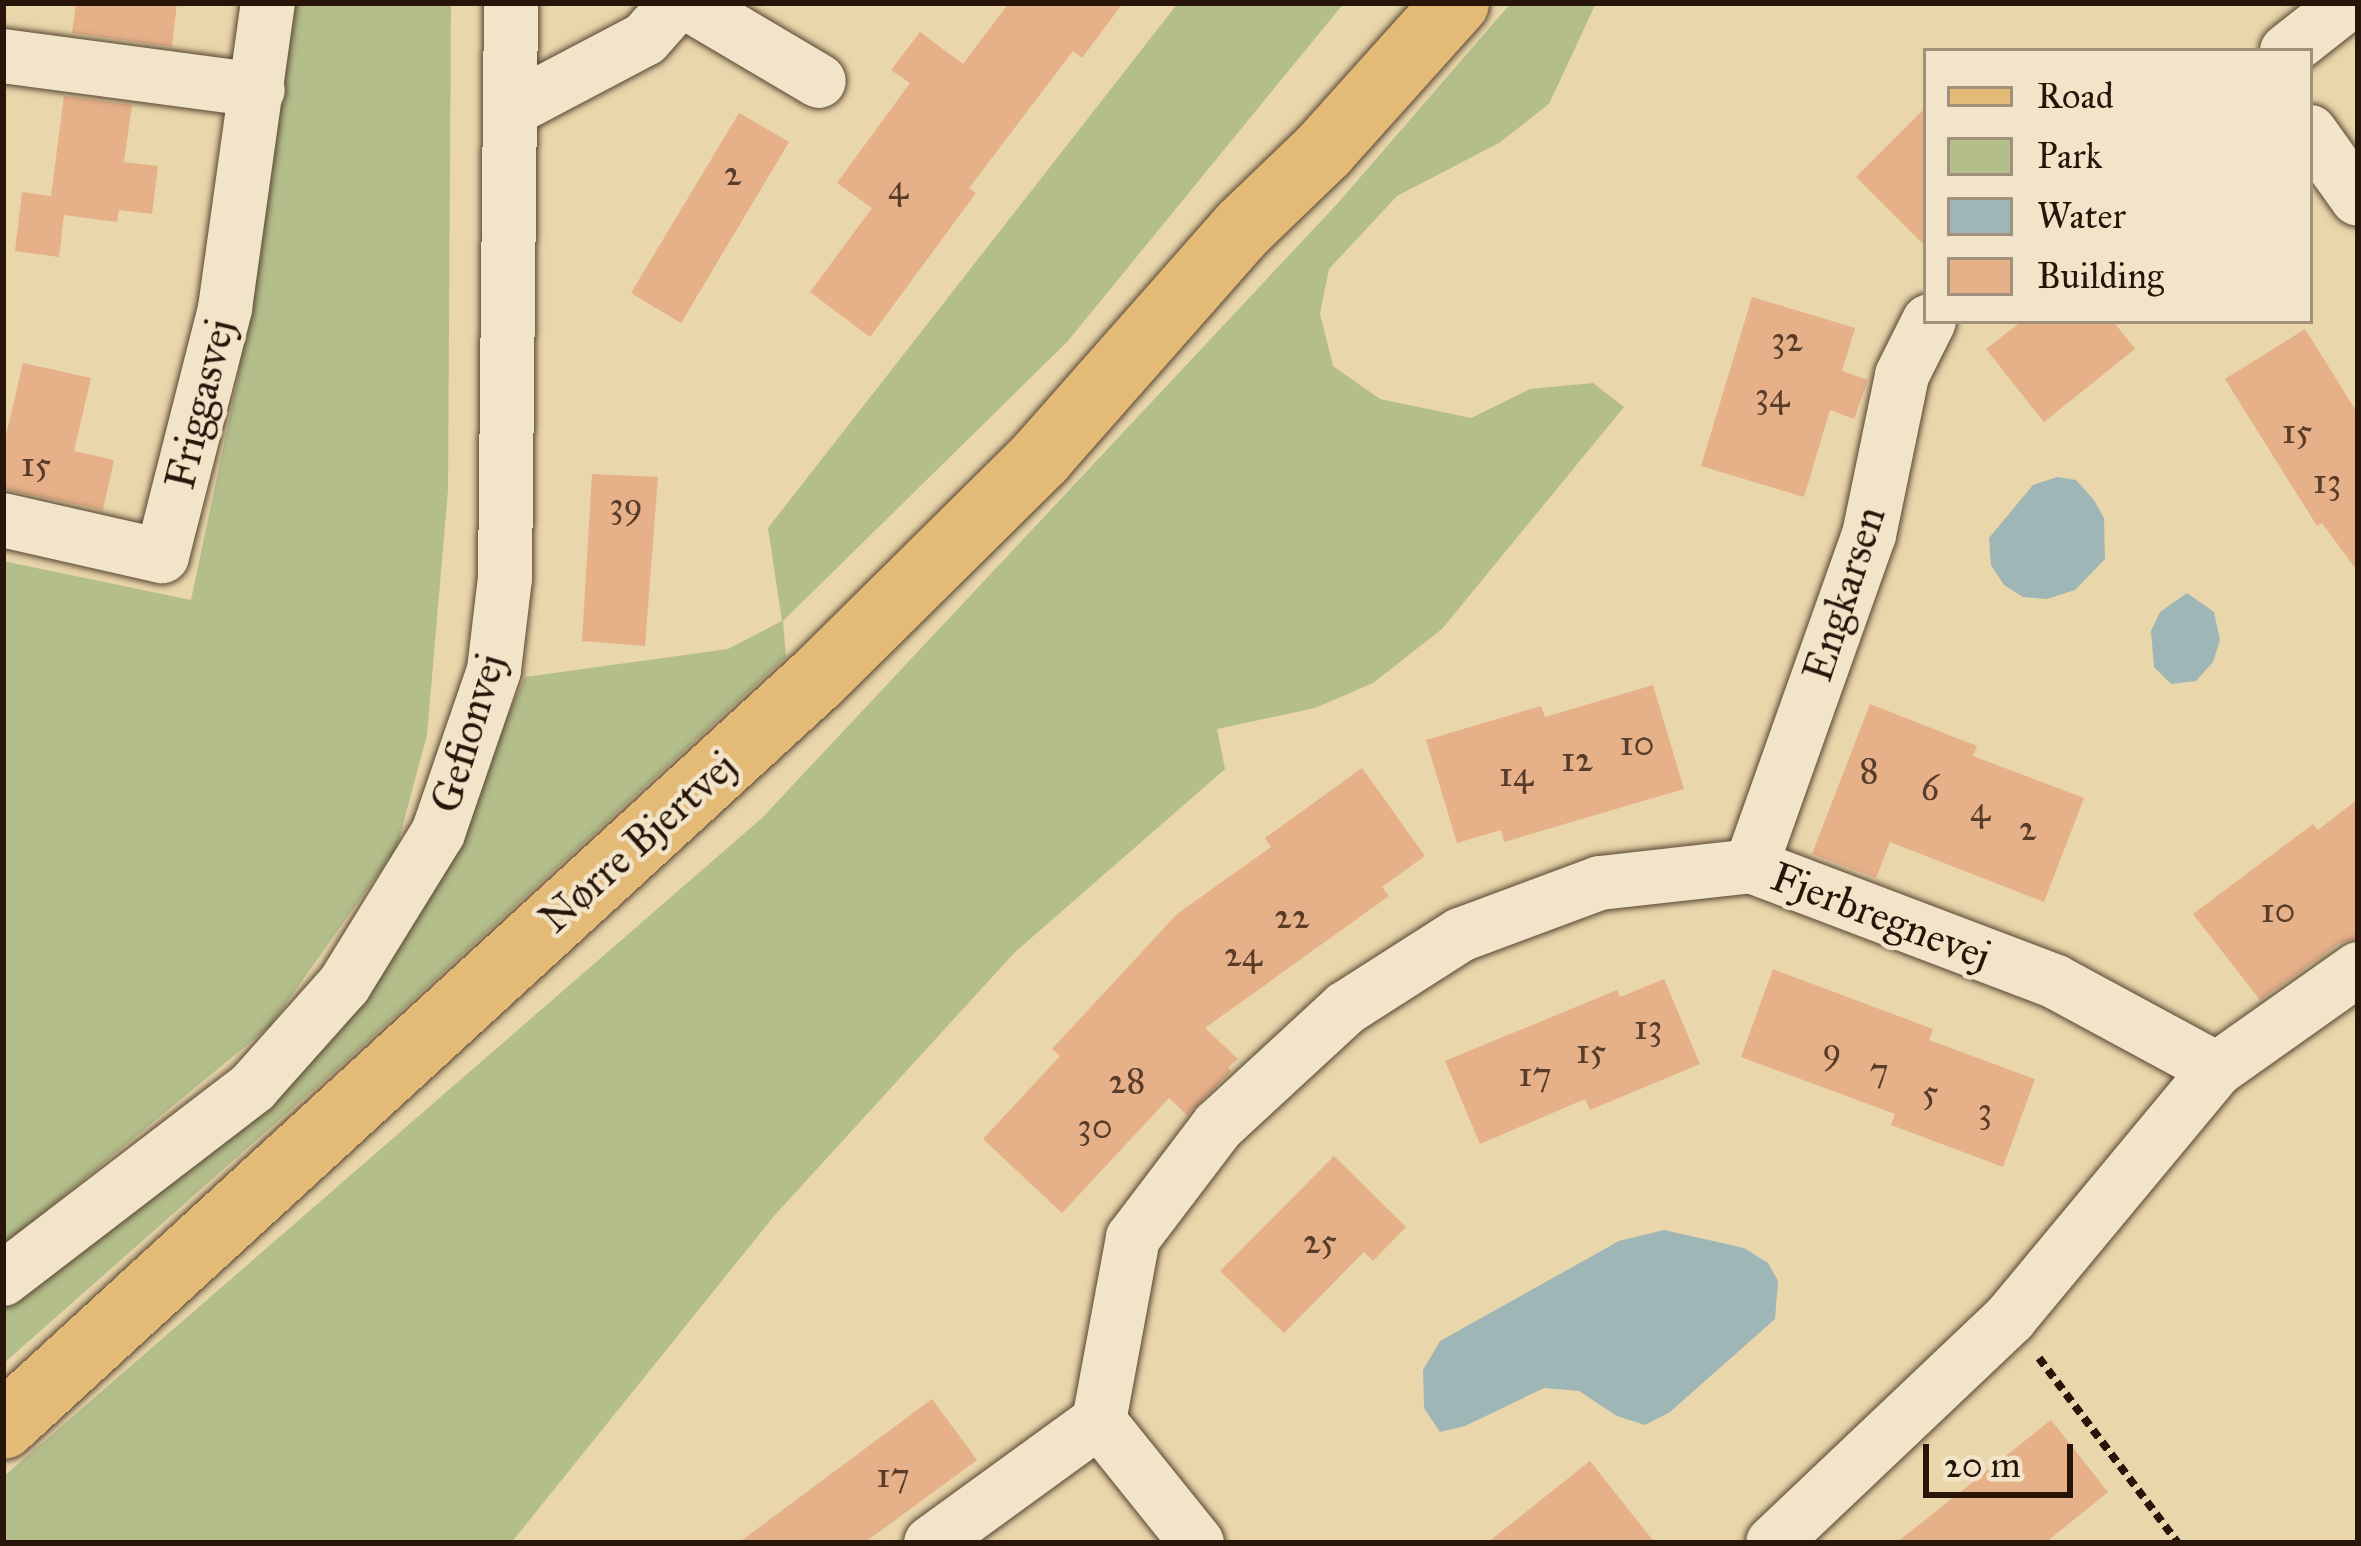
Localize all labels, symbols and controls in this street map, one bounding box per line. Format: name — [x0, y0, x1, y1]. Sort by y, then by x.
legend — [1923, 48, 2313, 324]
text: Road — [2037, 74, 2114, 118]
text: Park — [2037, 134, 2102, 178]
house number: 2 — [724, 152, 742, 196]
house number: 4 — [888, 166, 908, 210]
text: Water — [2037, 194, 2126, 238]
text: Building — [2037, 254, 2164, 298]
street label: Friggasvej — [155, 314, 245, 494]
house number: 32 — [1771, 318, 1803, 362]
house number: 34 — [1755, 374, 1789, 418]
house number: 15 — [2282, 410, 2312, 454]
house number: 15 — [21, 443, 51, 487]
house number: 13 — [2313, 460, 2341, 504]
house number: 39 — [609, 484, 643, 528]
street label: Engkarsen — [1792, 500, 1896, 688]
street label: Gefionvej — [420, 647, 516, 819]
house number: 10 — [1619, 722, 1655, 766]
house number: 12 — [1561, 738, 1593, 782]
street label: Nørre Bjertvej — [529, 740, 747, 944]
house number: 8 — [1859, 750, 1879, 794]
house number: 14 — [1499, 753, 1533, 797]
house number: 6 — [1921, 767, 1939, 811]
house number: 4 — [1970, 788, 1990, 832]
house number: 2 — [2019, 807, 2037, 851]
street label: Fjerbregnevej — [1764, 851, 1998, 981]
house number: 10 — [2260, 889, 2296, 933]
house number: 22 — [1274, 895, 1310, 939]
house number: 24 — [1224, 933, 1262, 977]
house number: 13 — [1634, 1006, 1662, 1050]
house number: 9 — [1822, 1029, 1842, 1073]
house number: 15 — [1576, 1030, 1606, 1074]
house number: 7 — [1869, 1049, 1889, 1093]
house number: 17 — [1518, 1053, 1552, 1097]
house number: 28 — [1109, 1060, 1145, 1104]
house number: 5 — [1922, 1071, 1938, 1115]
house number: 3 — [1978, 1089, 1992, 1133]
house number: 30 — [1077, 1105, 1113, 1149]
house number: 25 — [1303, 1220, 1337, 1264]
scale bar — [1929, 1420, 2079, 1494]
text: 20 m — [1944, 1443, 2021, 1487]
house number: 17 — [876, 1454, 910, 1498]

